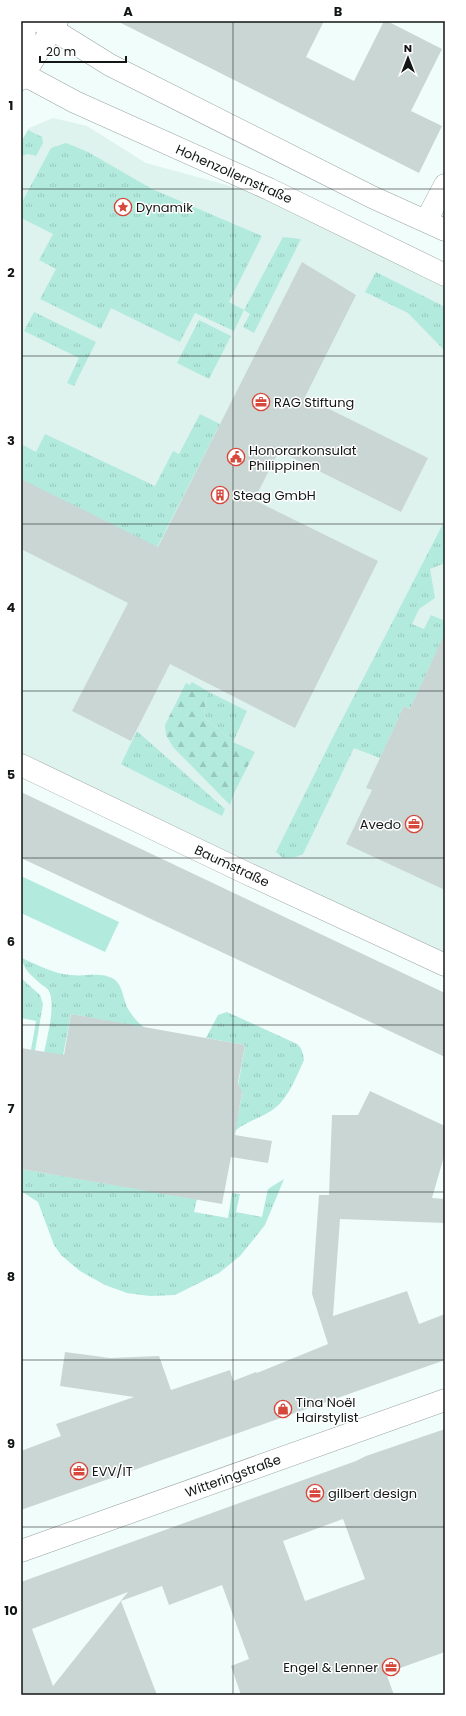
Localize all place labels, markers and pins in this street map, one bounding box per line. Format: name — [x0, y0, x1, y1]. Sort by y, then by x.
place icon: Dynamik — [113, 197, 133, 217]
place label: Dynamik — [136, 198, 193, 217]
office icon: RAG Stiftung — [251, 392, 271, 412]
place label: RAG Stiftung — [274, 393, 354, 412]
place label: Honorarkonsulat Philippinen — [249, 441, 357, 475]
public building icon: Honorarkonsulat Philippinen — [226, 447, 246, 467]
building icon: Steag GmbH — [210, 485, 230, 505]
place label: Steag GmbH — [233, 486, 316, 505]
office icon: Avedo — [404, 814, 424, 834]
place label: Avedo — [360, 815, 401, 834]
place label: Tina Noël Hairstylist — [296, 1393, 359, 1427]
shop icon: Tina Noël Hairstylist — [273, 1399, 293, 1419]
office icon: EVV/IT — [69, 1461, 89, 1481]
place label: EVV/IT — [92, 1462, 133, 1481]
office icon: gilbert design — [305, 1483, 325, 1503]
place label: gilbert design — [328, 1484, 417, 1503]
office icon: Engel & Lenner — [381, 1657, 401, 1677]
place label: Engel & Lenner — [283, 1658, 378, 1677]

